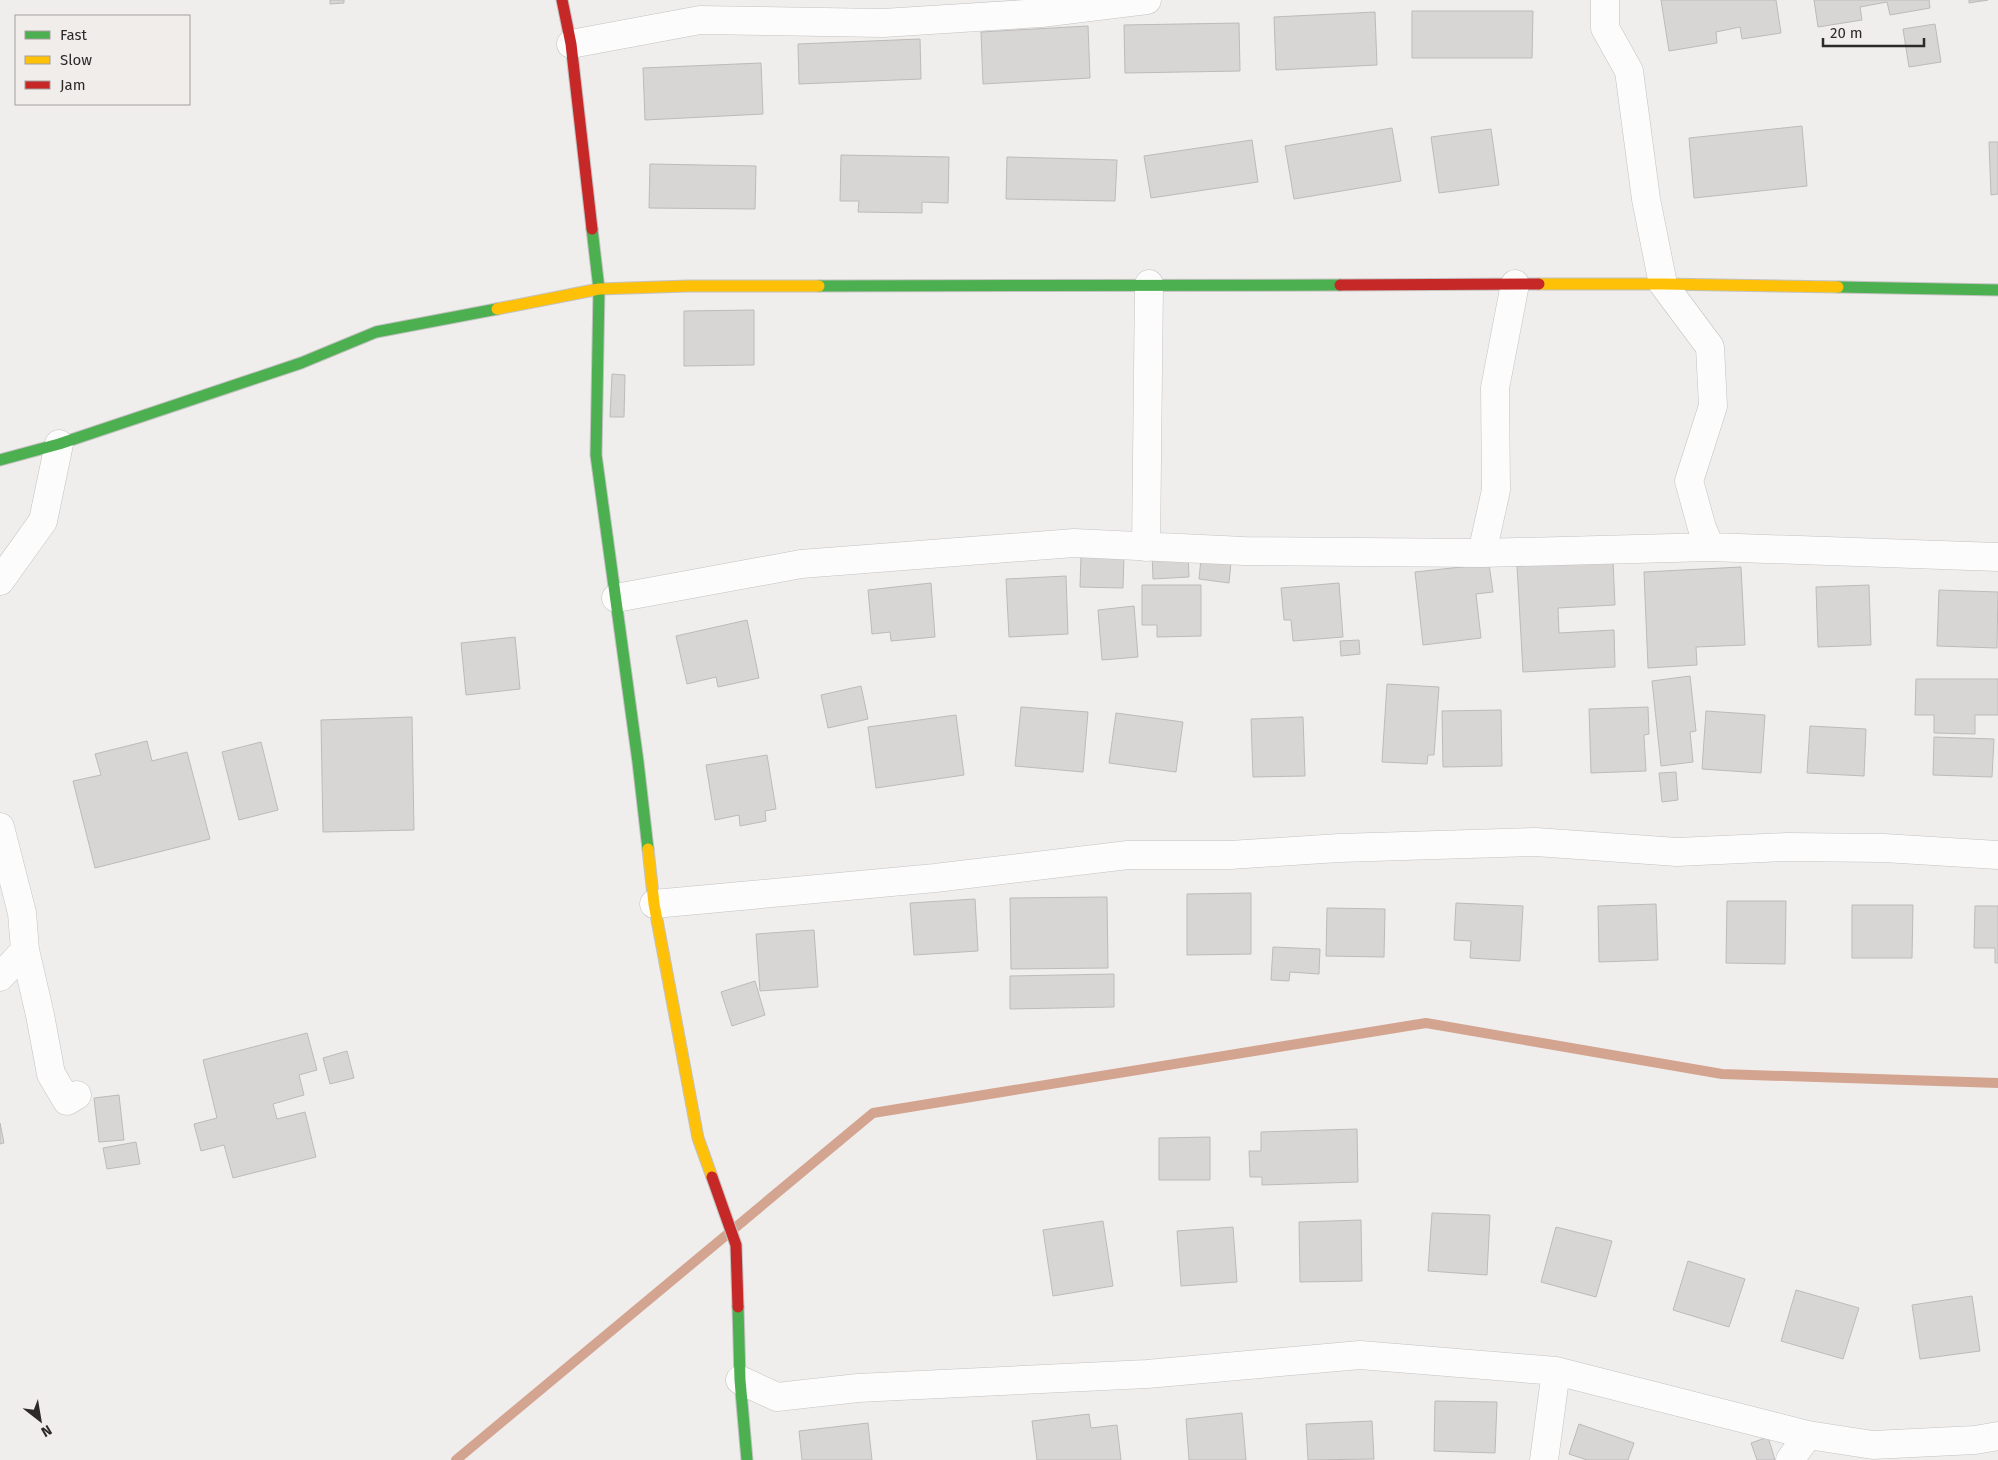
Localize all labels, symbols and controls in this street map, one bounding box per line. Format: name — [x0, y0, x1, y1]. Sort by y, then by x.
legend — [15, 15, 190, 105]
scale bar — [1823, 15, 1924, 47]
text: 20 m — [1830, 24, 1863, 42]
text: Fast — [60, 26, 87, 44]
text: Slow — [60, 51, 92, 69]
text: Jam — [60, 76, 86, 94]
north arrow — [15, 1395, 65, 1445]
text: N — [38, 1421, 55, 1440]

